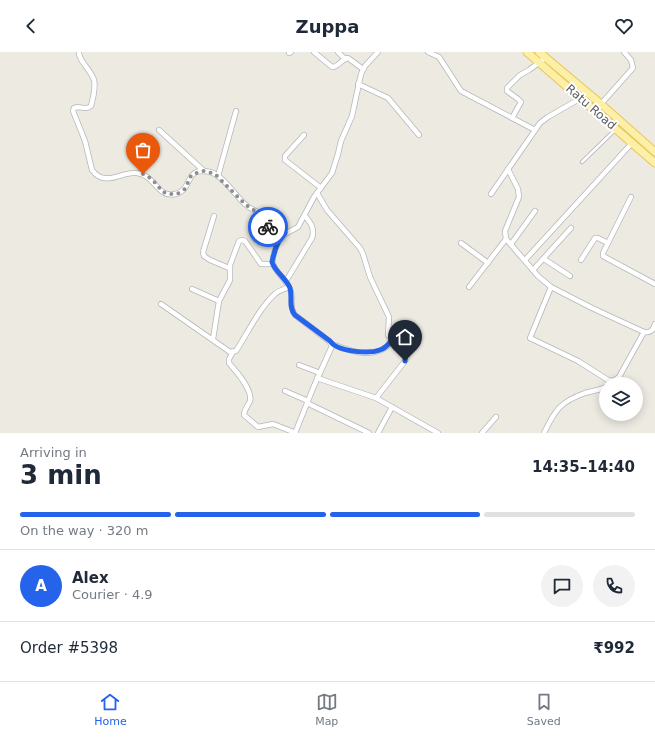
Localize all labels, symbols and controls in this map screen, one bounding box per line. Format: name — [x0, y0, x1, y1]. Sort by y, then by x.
icon: back — [20, 15, 42, 37]
icon: heart — [613, 15, 635, 37]
text: Zuppa — [296, 16, 359, 37]
street label: Ratu Road — [563, 81, 619, 133]
pin — [126, 133, 160, 174]
icon: bag — [132, 139, 154, 161]
courier — [248, 207, 288, 247]
icon: bike — [257, 216, 279, 238]
pin — [388, 320, 422, 361]
icon: home — [394, 326, 416, 348]
map controls — [599, 377, 643, 421]
button: layers — [599, 377, 643, 421]
text: Arriving in — [20, 445, 87, 460]
text: 14:35–14:40 — [532, 458, 635, 476]
text: 3 min — [20, 460, 102, 490]
text: On the way · 320 m — [20, 523, 148, 538]
button: chat — [541, 565, 583, 607]
button: phone — [593, 565, 635, 607]
text: Alex — [72, 569, 109, 587]
text: A — [35, 577, 47, 595]
text: Courier · 4.9 — [72, 587, 153, 602]
text: Order #5398 — [20, 639, 118, 657]
text: ₹992 — [593, 639, 635, 657]
tab: Home — [94, 691, 127, 728]
tab: Map — [315, 691, 338, 728]
tab: Saved — [527, 691, 561, 728]

